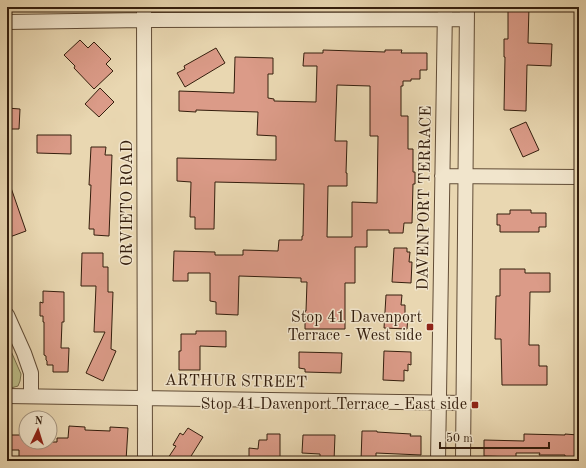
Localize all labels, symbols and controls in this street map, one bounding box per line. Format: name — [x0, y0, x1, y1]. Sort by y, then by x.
street label: DAVENPORT TERRACE — [415, 105, 435, 291]
street label: ORVIETO ROAD — [120, 140, 136, 266]
place label: Stop 41 Davenport Terrace - West side — [287, 310, 422, 344]
marker: Stop 41 Davenport Terrace - West side — [425, 322, 435, 332]
street label: ARTHUR STREET — [165, 373, 307, 391]
place label: Stop 41 Davenport Terrace - East side — [200, 397, 467, 413]
marker: Stop 41 Davenport Terrace - East side — [470, 400, 480, 410]
north arrow — [18, 410, 58, 450]
text: N — [34, 416, 44, 427]
scale bar — [440, 424, 549, 450]
text: 50 m — [446, 432, 473, 445]

